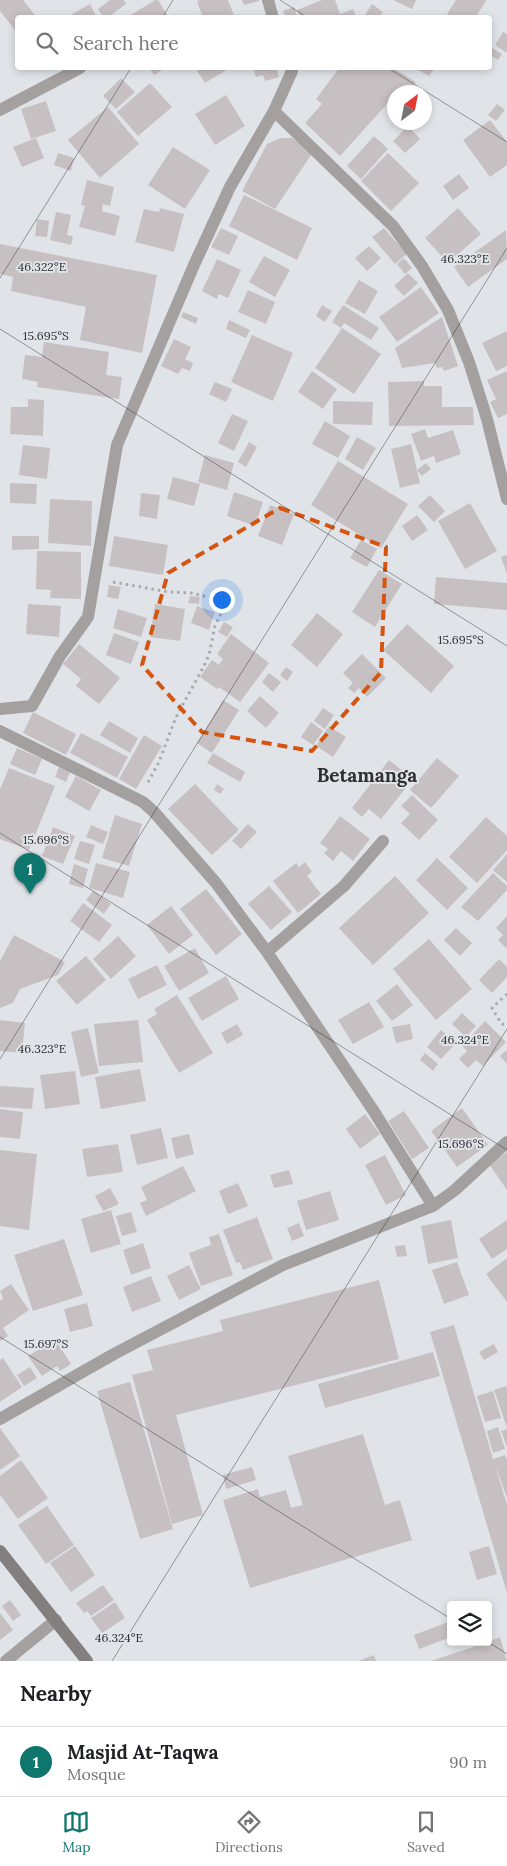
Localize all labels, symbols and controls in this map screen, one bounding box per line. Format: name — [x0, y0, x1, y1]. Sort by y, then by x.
search box — [15, 15, 492, 70]
icon: search — [33, 29, 61, 57]
text: Search here — [73, 31, 179, 55]
north arrow — [387, 85, 432, 130]
text: 46.323°E — [441, 251, 489, 266]
text: 46.322°E — [18, 259, 66, 274]
text: 15.695°S — [23, 328, 69, 343]
your location — [209, 587, 235, 613]
text: 15.695°S — [438, 632, 484, 647]
district label: Betamanga — [317, 763, 417, 787]
text: 15.696°S — [23, 832, 69, 847]
pin: 1 — [14, 853, 46, 894]
text: 46.324°E — [441, 1032, 489, 1047]
text: 46.323°E — [18, 1041, 66, 1056]
text: 15.696°S — [438, 1136, 484, 1151]
text: 15.697°S — [24, 1336, 68, 1351]
map controls — [447, 1601, 492, 1646]
button: layers — [447, 1601, 492, 1646]
text: 46.324°E — [95, 1630, 143, 1645]
text: Nearby — [20, 1680, 91, 1707]
text: Masjid At-Taqwa — [67, 1740, 218, 1764]
text: 1 — [33, 1752, 39, 1772]
text: 90 m — [449, 1752, 487, 1772]
text: Mosque — [67, 1764, 126, 1784]
tab: Map — [62, 1808, 91, 1856]
tab: Directions — [215, 1808, 283, 1856]
tab: Saved — [407, 1808, 445, 1856]

